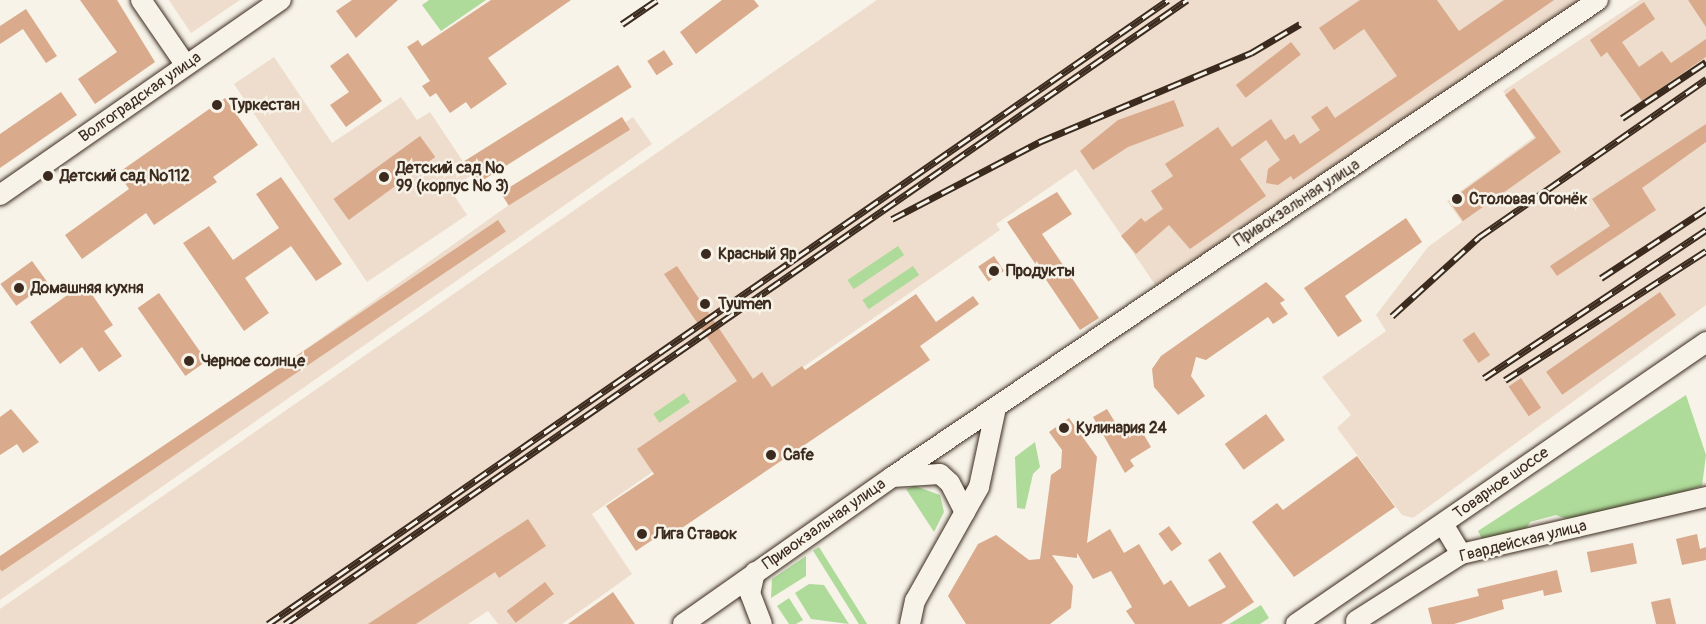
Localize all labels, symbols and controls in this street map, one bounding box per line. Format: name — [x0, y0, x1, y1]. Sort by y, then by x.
street label: Волгоградская улица — [75, 48, 205, 146]
place label: Туркестан — [229, 95, 300, 115]
marker: Туркестан — [210, 98, 224, 112]
street label: Привокзальная улица — [1230, 155, 1364, 251]
place label: Детский сад № 99 (корпус № 3) — [396, 158, 509, 196]
place label: Детский сад №112 — [60, 166, 190, 186]
marker: Детский сад №112 — [41, 169, 55, 183]
marker: Детский сад № 99 (корпус № 3) — [377, 170, 391, 184]
place label: Столовая Огонёк — [1469, 189, 1588, 209]
marker: Столовая Огонёк — [1450, 192, 1464, 206]
place label: Красный Яр — [718, 244, 797, 264]
marker: Красный Яр — [699, 247, 713, 261]
place label: Продукты — [1006, 261, 1075, 281]
marker: Продукты — [987, 264, 1001, 278]
place label: Домашняя кухня — [31, 278, 144, 298]
marker: Домашняя кухня — [12, 281, 26, 295]
place label: Tyumen — [718, 294, 772, 314]
marker: Tyumen — [696, 295, 714, 313]
place label: Черное солнце — [201, 351, 305, 371]
marker: Черное солнце — [182, 354, 196, 368]
place label: Кулинария 24 — [1076, 418, 1167, 438]
marker: Кулинария 24 — [1057, 421, 1071, 435]
street label: Товарное шоссе — [1449, 443, 1553, 523]
place label: Cafe — [783, 445, 814, 465]
marker: Cafe — [764, 448, 778, 462]
street label: Привокзальная улица — [759, 474, 889, 574]
street label: Гвардейская улица — [1457, 516, 1589, 566]
place label: Лига Ставок — [654, 524, 737, 544]
marker: Лига Ставок — [635, 527, 649, 541]

